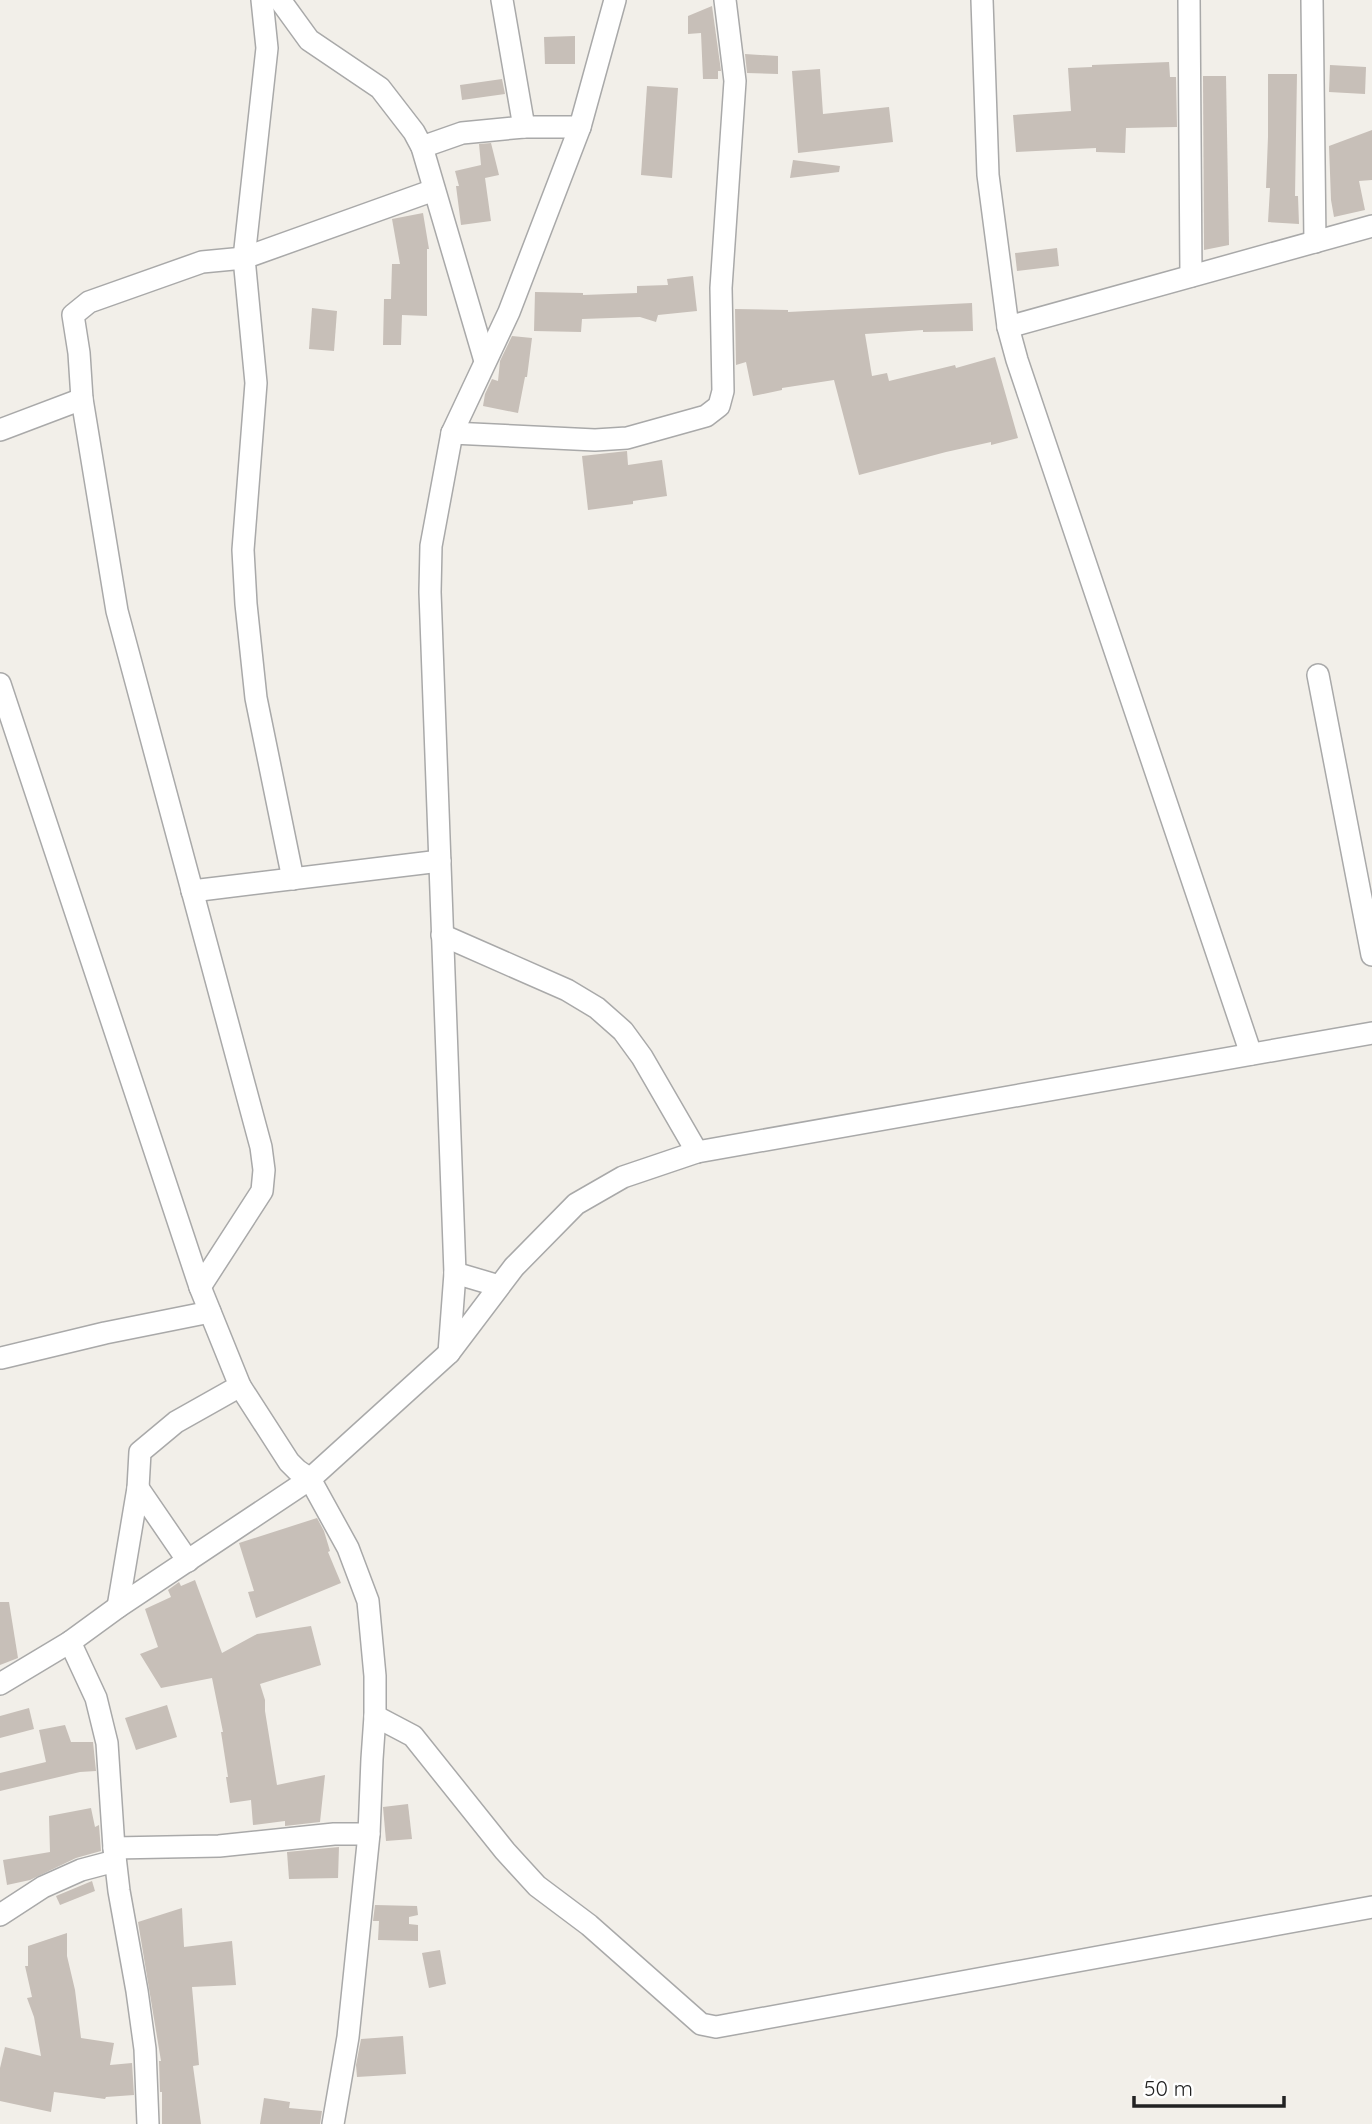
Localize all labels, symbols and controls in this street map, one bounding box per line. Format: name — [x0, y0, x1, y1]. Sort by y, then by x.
scale bar — [1134, 2064, 1284, 2108]
text: 50 m — [1144, 2075, 1193, 2101]

